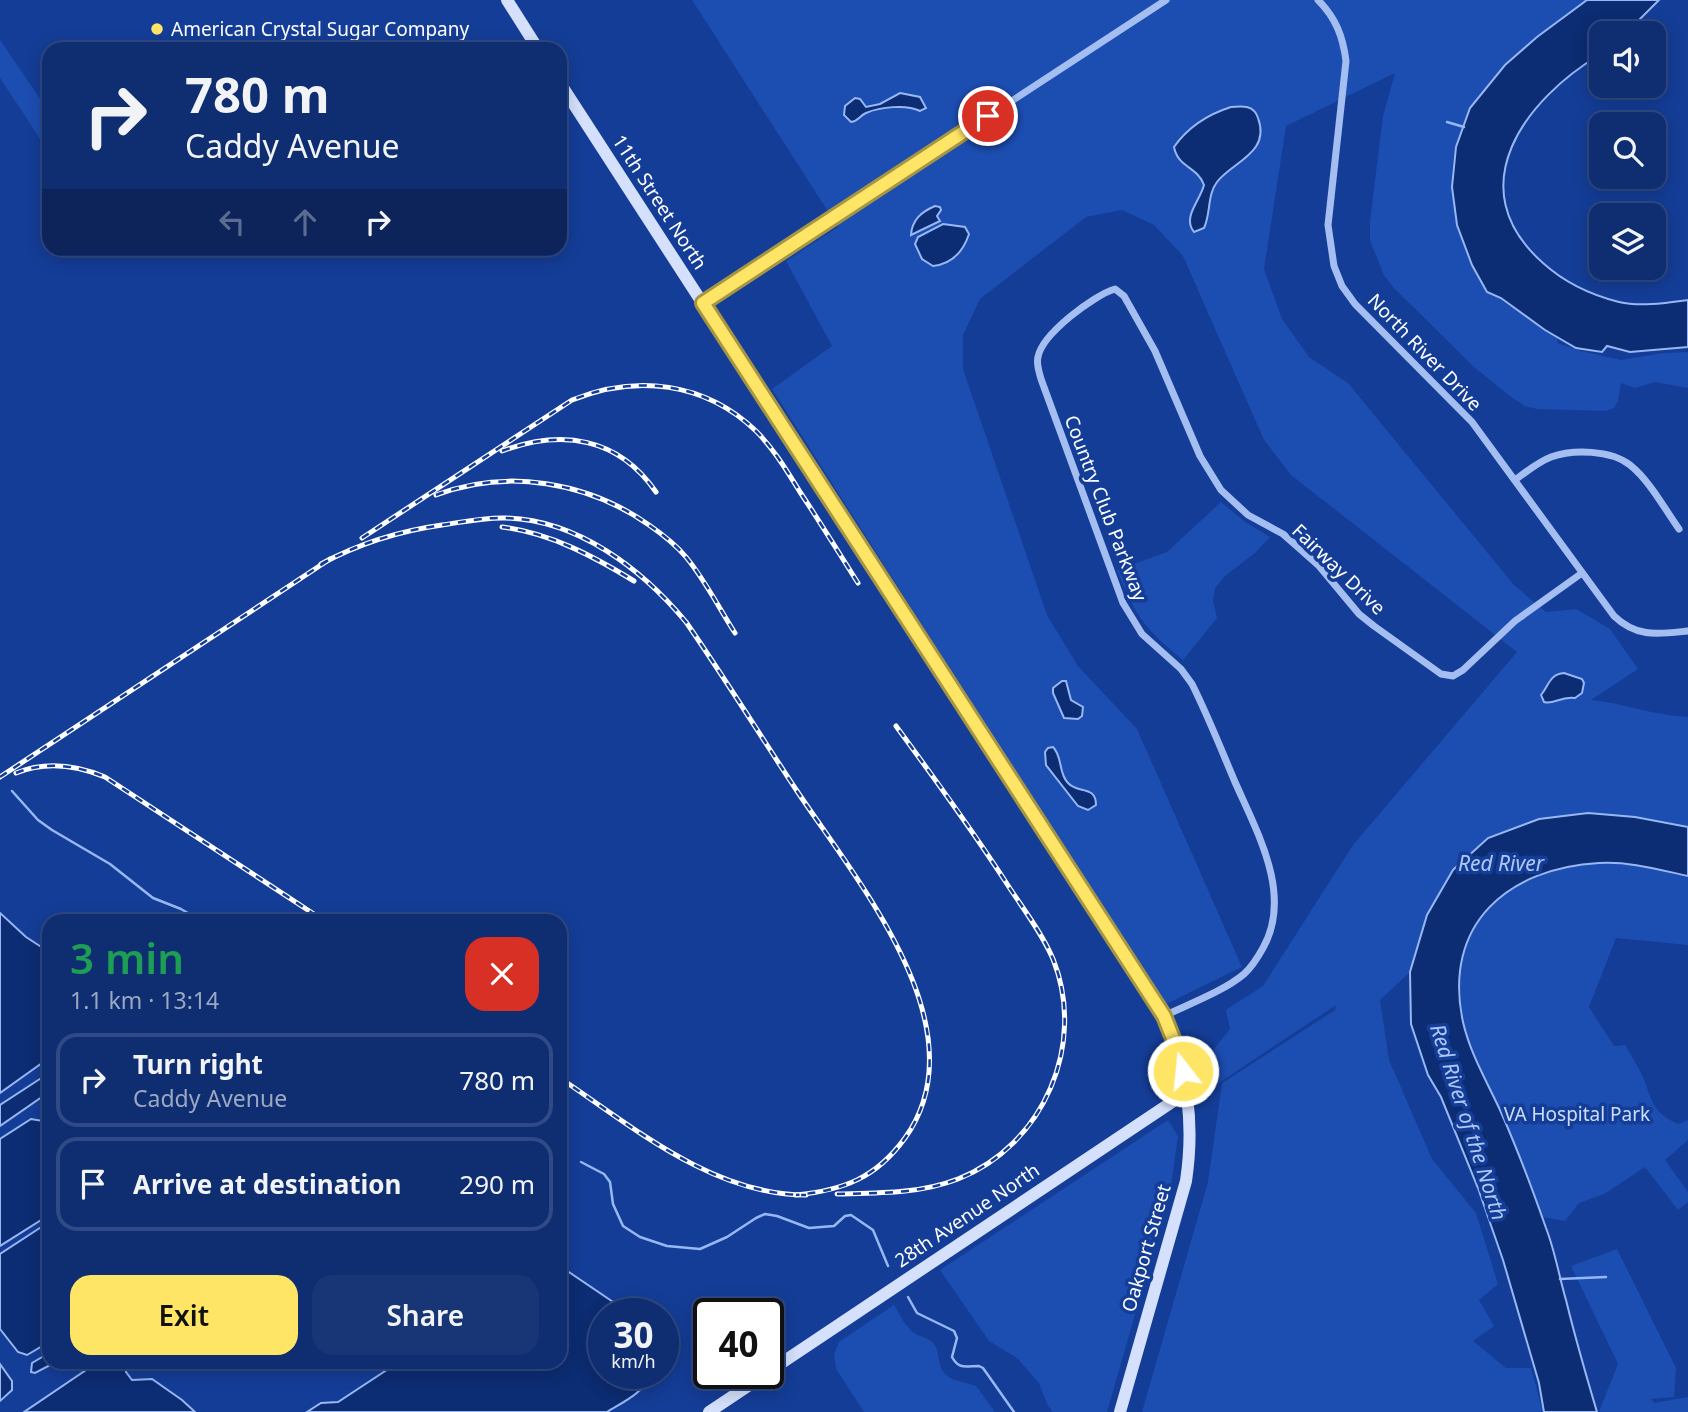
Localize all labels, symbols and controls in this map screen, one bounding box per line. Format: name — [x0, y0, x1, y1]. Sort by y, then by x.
place label: American Crystal Sugar Company — [171, 16, 469, 42]
marker: American Crystal Sugar Company — [149, 21, 165, 37]
map controls — [1589, 21, 1666, 280]
button: sound — [1589, 21, 1666, 98]
text: 780 m — [185, 61, 330, 127]
icon: right — [70, 70, 161, 161]
pin — [958, 86, 1018, 146]
icon: arrive — [969, 97, 1007, 135]
button: search — [1589, 112, 1666, 189]
text: Caddy Avenue — [185, 124, 400, 167]
street label: 11th Street North — [607, 130, 713, 274]
icon: left — [213, 203, 251, 241]
icon: ahead — [286, 203, 324, 241]
icon: right — [359, 203, 397, 241]
button: layers — [1589, 203, 1666, 280]
street label: North River Drive — [1362, 288, 1488, 416]
street label: Country Club Parkway — [1059, 411, 1154, 605]
street label: Fairway Drive — [1287, 518, 1391, 620]
water label: Red River — [1458, 849, 1546, 877]
text: 3 min — [70, 929, 184, 986]
button: close — [465, 937, 539, 1011]
text: 1.1 km · 13:14 — [70, 984, 219, 1016]
water label: Red River of the North — [1424, 1020, 1514, 1224]
position arrow — [1146, 1034, 1220, 1108]
text: Turn right — [133, 1046, 263, 1082]
icon: right — [74, 1061, 112, 1099]
text: 780 m — [459, 1062, 535, 1098]
text: Caddy Avenue — [133, 1082, 287, 1114]
park label: VA Hospital Park — [1504, 1101, 1650, 1127]
street label: 28th Avenue North — [890, 1157, 1044, 1273]
icon: arrive — [74, 1165, 112, 1203]
text: Arrive at destination — [133, 1166, 402, 1202]
text: 290 m — [459, 1166, 535, 1202]
street label: Oakport Street — [1115, 1181, 1177, 1315]
button: Exit — [70, 1275, 298, 1355]
button: Share — [312, 1275, 539, 1355]
speed limit sign: 40 — [693, 1298, 784, 1389]
text: 30 — [613, 1311, 654, 1358]
text: km/h — [611, 1349, 656, 1373]

